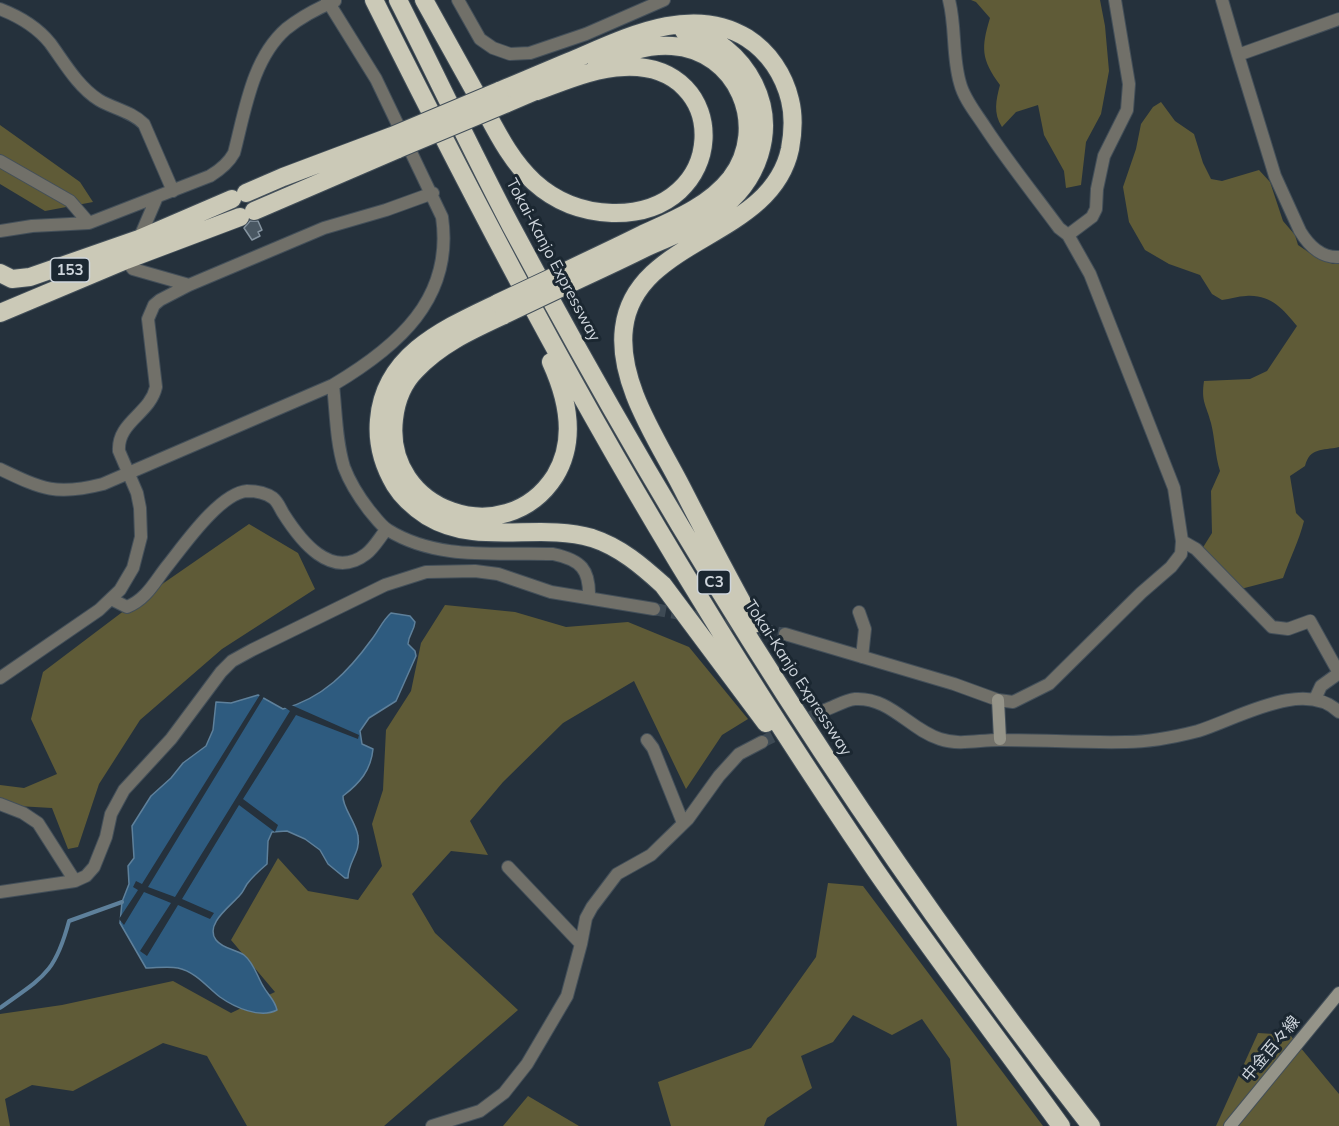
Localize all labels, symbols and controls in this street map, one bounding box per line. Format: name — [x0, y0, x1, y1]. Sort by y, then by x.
street label: Tokai-Kanjo Expressway — [502, 175, 604, 345]
road number: 153 — [50, 258, 90, 282]
road number: C3 — [698, 570, 730, 594]
street label: Tokai-Kanjo Expressway — [740, 597, 856, 759]
street label: 中金百々線 — [1238, 1012, 1304, 1086]

